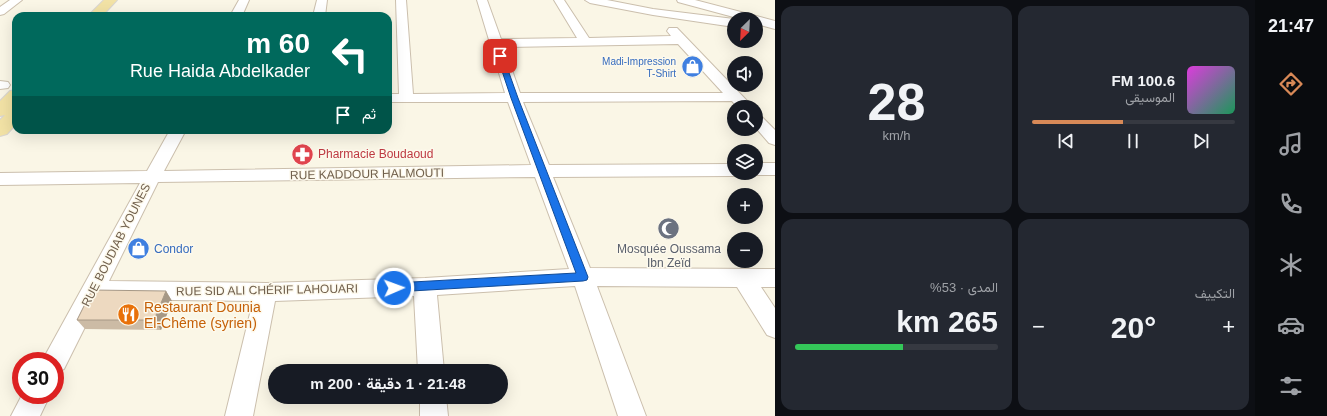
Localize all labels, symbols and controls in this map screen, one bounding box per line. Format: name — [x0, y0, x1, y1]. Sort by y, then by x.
north arrow — [727, 12, 763, 48]
map controls — [727, 12, 763, 268]
text: 21:47 — [1268, 16, 1314, 36]
text: 60 m — [246, 28, 310, 59]
icon: left — [324, 28, 376, 80]
pin — [483, 39, 517, 73]
icon: arrive — [489, 45, 511, 67]
shop icon: Madi-Impression T-Shirt — [679, 54, 705, 80]
place label: Madi-Impression T-Shirt — [602, 56, 676, 79]
button: sound — [727, 56, 763, 92]
text: Rue Haida Abdelkader — [130, 61, 310, 81]
icon: directions — [1277, 70, 1305, 98]
text: 100.6 FM — [1112, 72, 1175, 89]
text: 28 — [868, 73, 925, 131]
text: الموسيقى — [1125, 90, 1175, 105]
button: search — [727, 100, 763, 136]
icon: arrive — [332, 104, 354, 126]
text: ثم — [362, 105, 376, 122]
text: km/h — [882, 128, 911, 143]
icon: previous — [1055, 130, 1077, 152]
icon: pause — [1122, 130, 1144, 152]
icon: next — [1190, 130, 1212, 152]
icon: music — [1277, 130, 1305, 158]
pharmacy icon: Pharmacie Boudaoud — [289, 141, 315, 167]
button: layers — [727, 144, 763, 180]
place label: Pharmacie Boudaoud — [318, 147, 433, 161]
street label: RUE KADDOUR HALMOUTI — [290, 166, 444, 182]
street label: RUE BOUDIAB YOUNES — [79, 181, 153, 309]
button: + — [727, 188, 763, 224]
icon: phone — [1277, 190, 1305, 218]
mosque icon: Mosquée Oussama Ibn Zeïd — [656, 215, 682, 241]
button: − — [727, 232, 763, 268]
shop icon: Condor — [126, 236, 152, 262]
place label: Condor — [154, 242, 193, 256]
place label: Mosquée Oussama Ibn Zeïd — [617, 242, 721, 270]
icon: climate — [1277, 251, 1305, 279]
position arrow — [373, 267, 415, 309]
street label: RUE SID ALI CHÉRIF LAHOUARI — [176, 280, 358, 299]
text: المدى · 53% — [930, 280, 998, 295]
text: التكييف — [1195, 286, 1235, 301]
place label: Restaurant Dounia El-Chême (syrien) — [144, 299, 261, 331]
restaurant icon: Restaurant Dounia El-Chême (syrien) — [116, 302, 142, 328]
text: 265 km — [896, 305, 998, 338]
text: 20° — [1111, 311, 1156, 344]
icon: car — [1277, 311, 1305, 339]
text: − — [1032, 314, 1045, 339]
text: + — [1222, 314, 1235, 339]
speed limit sign: 30 — [12, 352, 64, 404]
icon: filters — [1277, 372, 1305, 400]
text: 21:48 · 1 دقيقة · 200 m — [310, 375, 466, 392]

